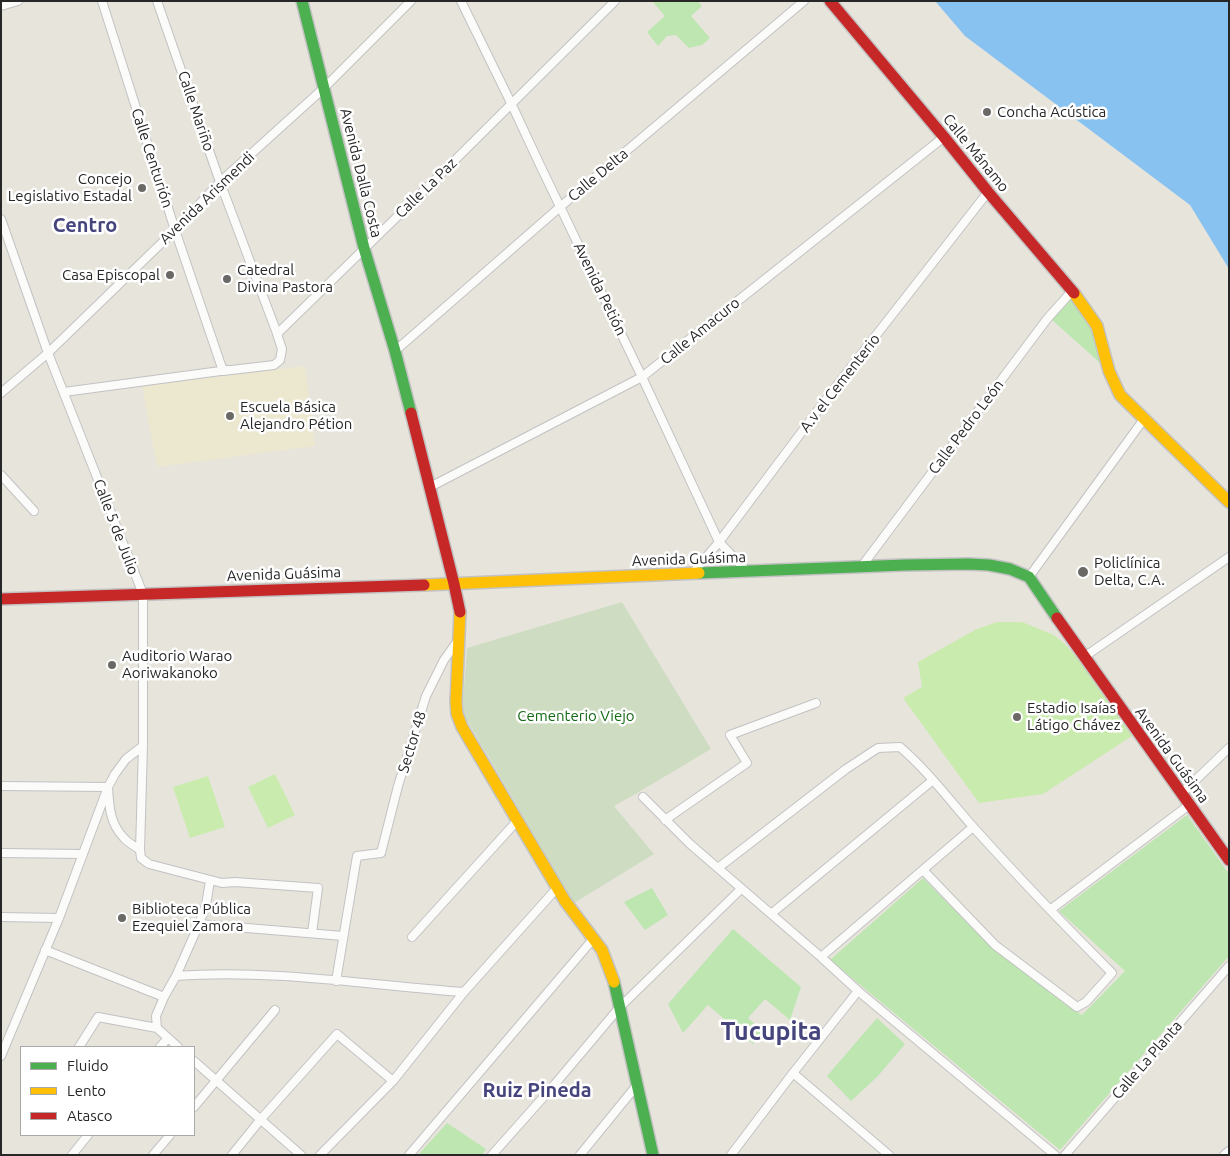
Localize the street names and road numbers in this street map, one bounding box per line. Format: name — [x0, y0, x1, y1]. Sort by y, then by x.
street label: Calle Mariño — [174, 68, 218, 154]
street label: Calle Centurión — [127, 106, 177, 210]
street label: Avenida Dalla Costa — [336, 106, 386, 240]
street label: Calle Mánamo — [939, 110, 1013, 196]
street label: Calle Delta — [564, 145, 632, 205]
street label: Avenida Arismendi — [156, 148, 258, 248]
street label: Calle La Paz — [391, 154, 461, 222]
street label: Avenida Petión — [570, 240, 630, 338]
street label: Calle Amacuro — [657, 294, 743, 368]
street label: A.v el Cementerio — [796, 330, 884, 436]
street label: Calle Pedro León — [925, 376, 1007, 478]
street label: Calle 5 de Julio — [89, 477, 143, 577]
street label: Avenida Guásima — [632, 548, 746, 570]
street label: Avenida Guásima — [227, 563, 341, 585]
street label: Avenida Guásima — [1131, 703, 1213, 807]
street label: Sector 48 — [394, 709, 430, 775]
street label: Calle La Planta — [1108, 1017, 1186, 1103]

